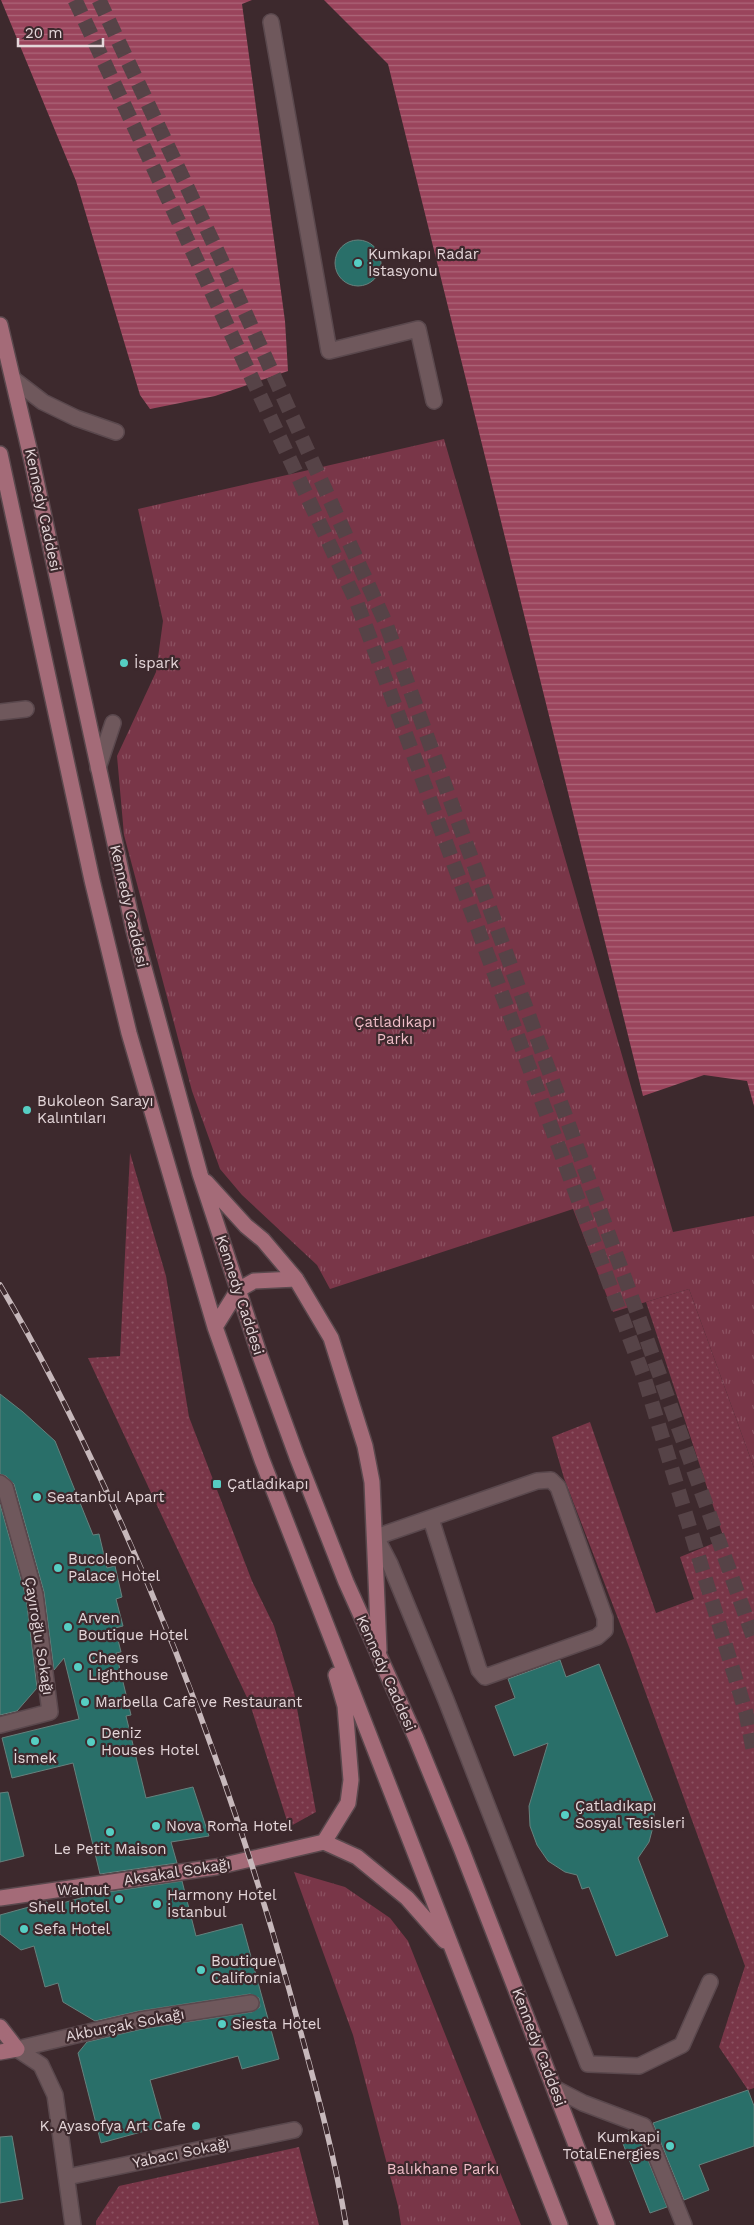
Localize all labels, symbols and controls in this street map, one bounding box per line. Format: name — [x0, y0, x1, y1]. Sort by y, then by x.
scale bar — [18, 15, 102, 47]
text: 20 m — [25, 24, 63, 42]
place label: Kumkapı Radar İstasyonu — [368, 245, 479, 280]
marker: Kumkapı Radar İstasyonu — [352, 257, 364, 269]
street label: Kennedy Caddesi — [21, 447, 65, 573]
place label: İspark — [134, 654, 179, 672]
marker: İspark — [118, 657, 130, 669]
street label: Kennedy Caddesi — [106, 843, 152, 969]
park label: Çatladıkapı Parkı — [354, 1013, 436, 1048]
place label: Bukoleon Sarayı Kalıntıları — [37, 1092, 154, 1127]
marker: Bukoleon Sarayı Kalıntıları — [21, 1104, 33, 1116]
street label: Kennedy Caddesi — [212, 1233, 268, 1357]
place label: Çatladıkapı — [227, 1475, 308, 1493]
marker: Çatladıkapı — [211, 1478, 223, 1490]
place label: Seatanbul Apart — [47, 1488, 165, 1506]
marker: Seatanbul Apart — [31, 1491, 43, 1503]
place label: Bucoleon Palace Hotel — [68, 1550, 161, 1585]
marker: Bucoleon Palace Hotel — [52, 1562, 64, 1574]
street label: Çayıroğlu Sokağı — [21, 1576, 57, 1696]
place label: Arven Boutique Hotel — [78, 1609, 188, 1644]
street label: Kennedy Caddesi — [352, 1612, 420, 1734]
marker: Arven Boutique Hotel — [62, 1621, 74, 1633]
place label: Cheers Lighthouse — [88, 1649, 169, 1684]
marker: Cheers Lighthouse — [72, 1661, 84, 1673]
place label: Marbella Cafe ve Restaurant — [95, 1693, 303, 1711]
marker: Marbella Cafe ve Restaurant — [79, 1696, 91, 1708]
place label: Deniz Houses Hotel — [101, 1724, 199, 1759]
marker: İsmek — [29, 1735, 41, 1747]
marker: Deniz Houses Hotel — [85, 1736, 97, 1748]
place label: İsmek — [13, 1749, 57, 1767]
place label: Çatladıkapı Sosyal Tesisleri — [575, 1797, 685, 1832]
marker: Çatladıkapı Sosyal Tesisleri — [559, 1809, 571, 1821]
place label: Nova Roma Hotel — [166, 1817, 293, 1835]
marker: Nova Roma Hotel — [150, 1820, 162, 1832]
marker: Le Petit Maison — [104, 1826, 116, 1838]
place label: Le Petit Maison — [53, 1840, 167, 1858]
street label: Aksakal Sokağı — [122, 1855, 232, 1889]
place label: Walnut Shell Hotel — [28, 1881, 110, 1916]
place label: Harmony Hotel İstanbul — [167, 1886, 277, 1921]
marker: Walnut Shell Hotel — [113, 1893, 125, 1905]
marker: Harmony Hotel İstanbul — [151, 1898, 163, 1910]
place label: Sefa Hotel — [34, 1920, 111, 1938]
marker: Sefa Hotel — [18, 1923, 30, 1935]
place label: Boutique California — [211, 1952, 281, 1987]
marker: Boutique California — [195, 1964, 207, 1976]
street label: Kennedy Caddesi — [508, 1985, 570, 2109]
street label: Akburçak Sokağı — [64, 2005, 186, 2045]
place label: Siesta Hotel — [232, 2015, 321, 2033]
marker: Siesta Hotel — [216, 2018, 228, 2030]
place label: K. Ayasofya Art Cafe — [40, 2117, 186, 2135]
marker: K. Ayasofya Art Cafe — [190, 2120, 202, 2132]
place label: Kumkapi TotalEnergies — [563, 2128, 660, 2163]
street label: Yabacı Sokağı — [131, 2134, 231, 2172]
marker: Kumkapi TotalEnergies — [664, 2140, 676, 2152]
park label: Balıkhane Parkı — [387, 2160, 499, 2178]

